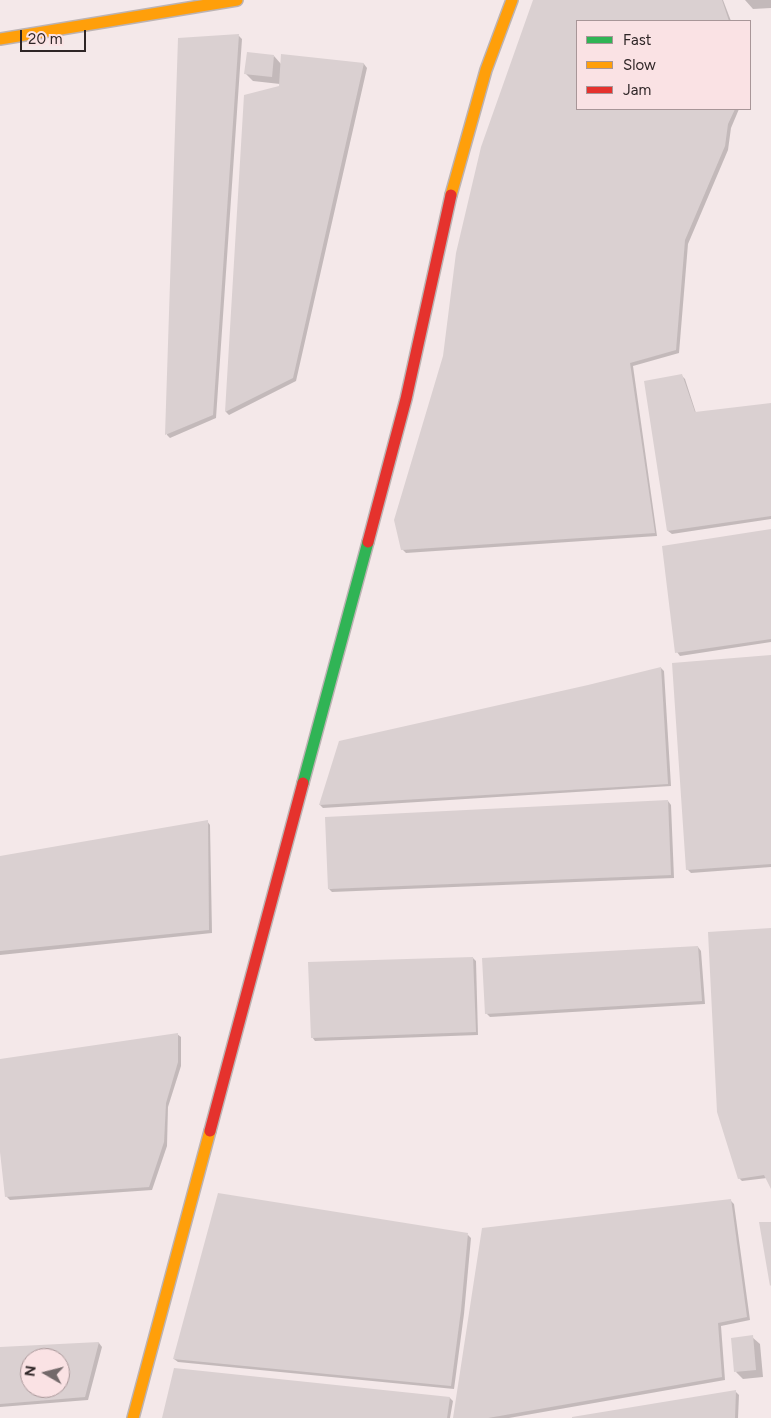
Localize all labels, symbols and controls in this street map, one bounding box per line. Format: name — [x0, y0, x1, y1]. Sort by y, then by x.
scale bar — [22, 20, 89, 52]
legend — [576, 20, 751, 110]
text: 20 m — [28, 30, 62, 48]
text: Fast — [623, 31, 651, 49]
text: Slow — [623, 56, 656, 74]
text: Jam — [623, 81, 651, 99]
north arrow — [20, 1348, 70, 1398]
text: N — [21, 1364, 40, 1378]

